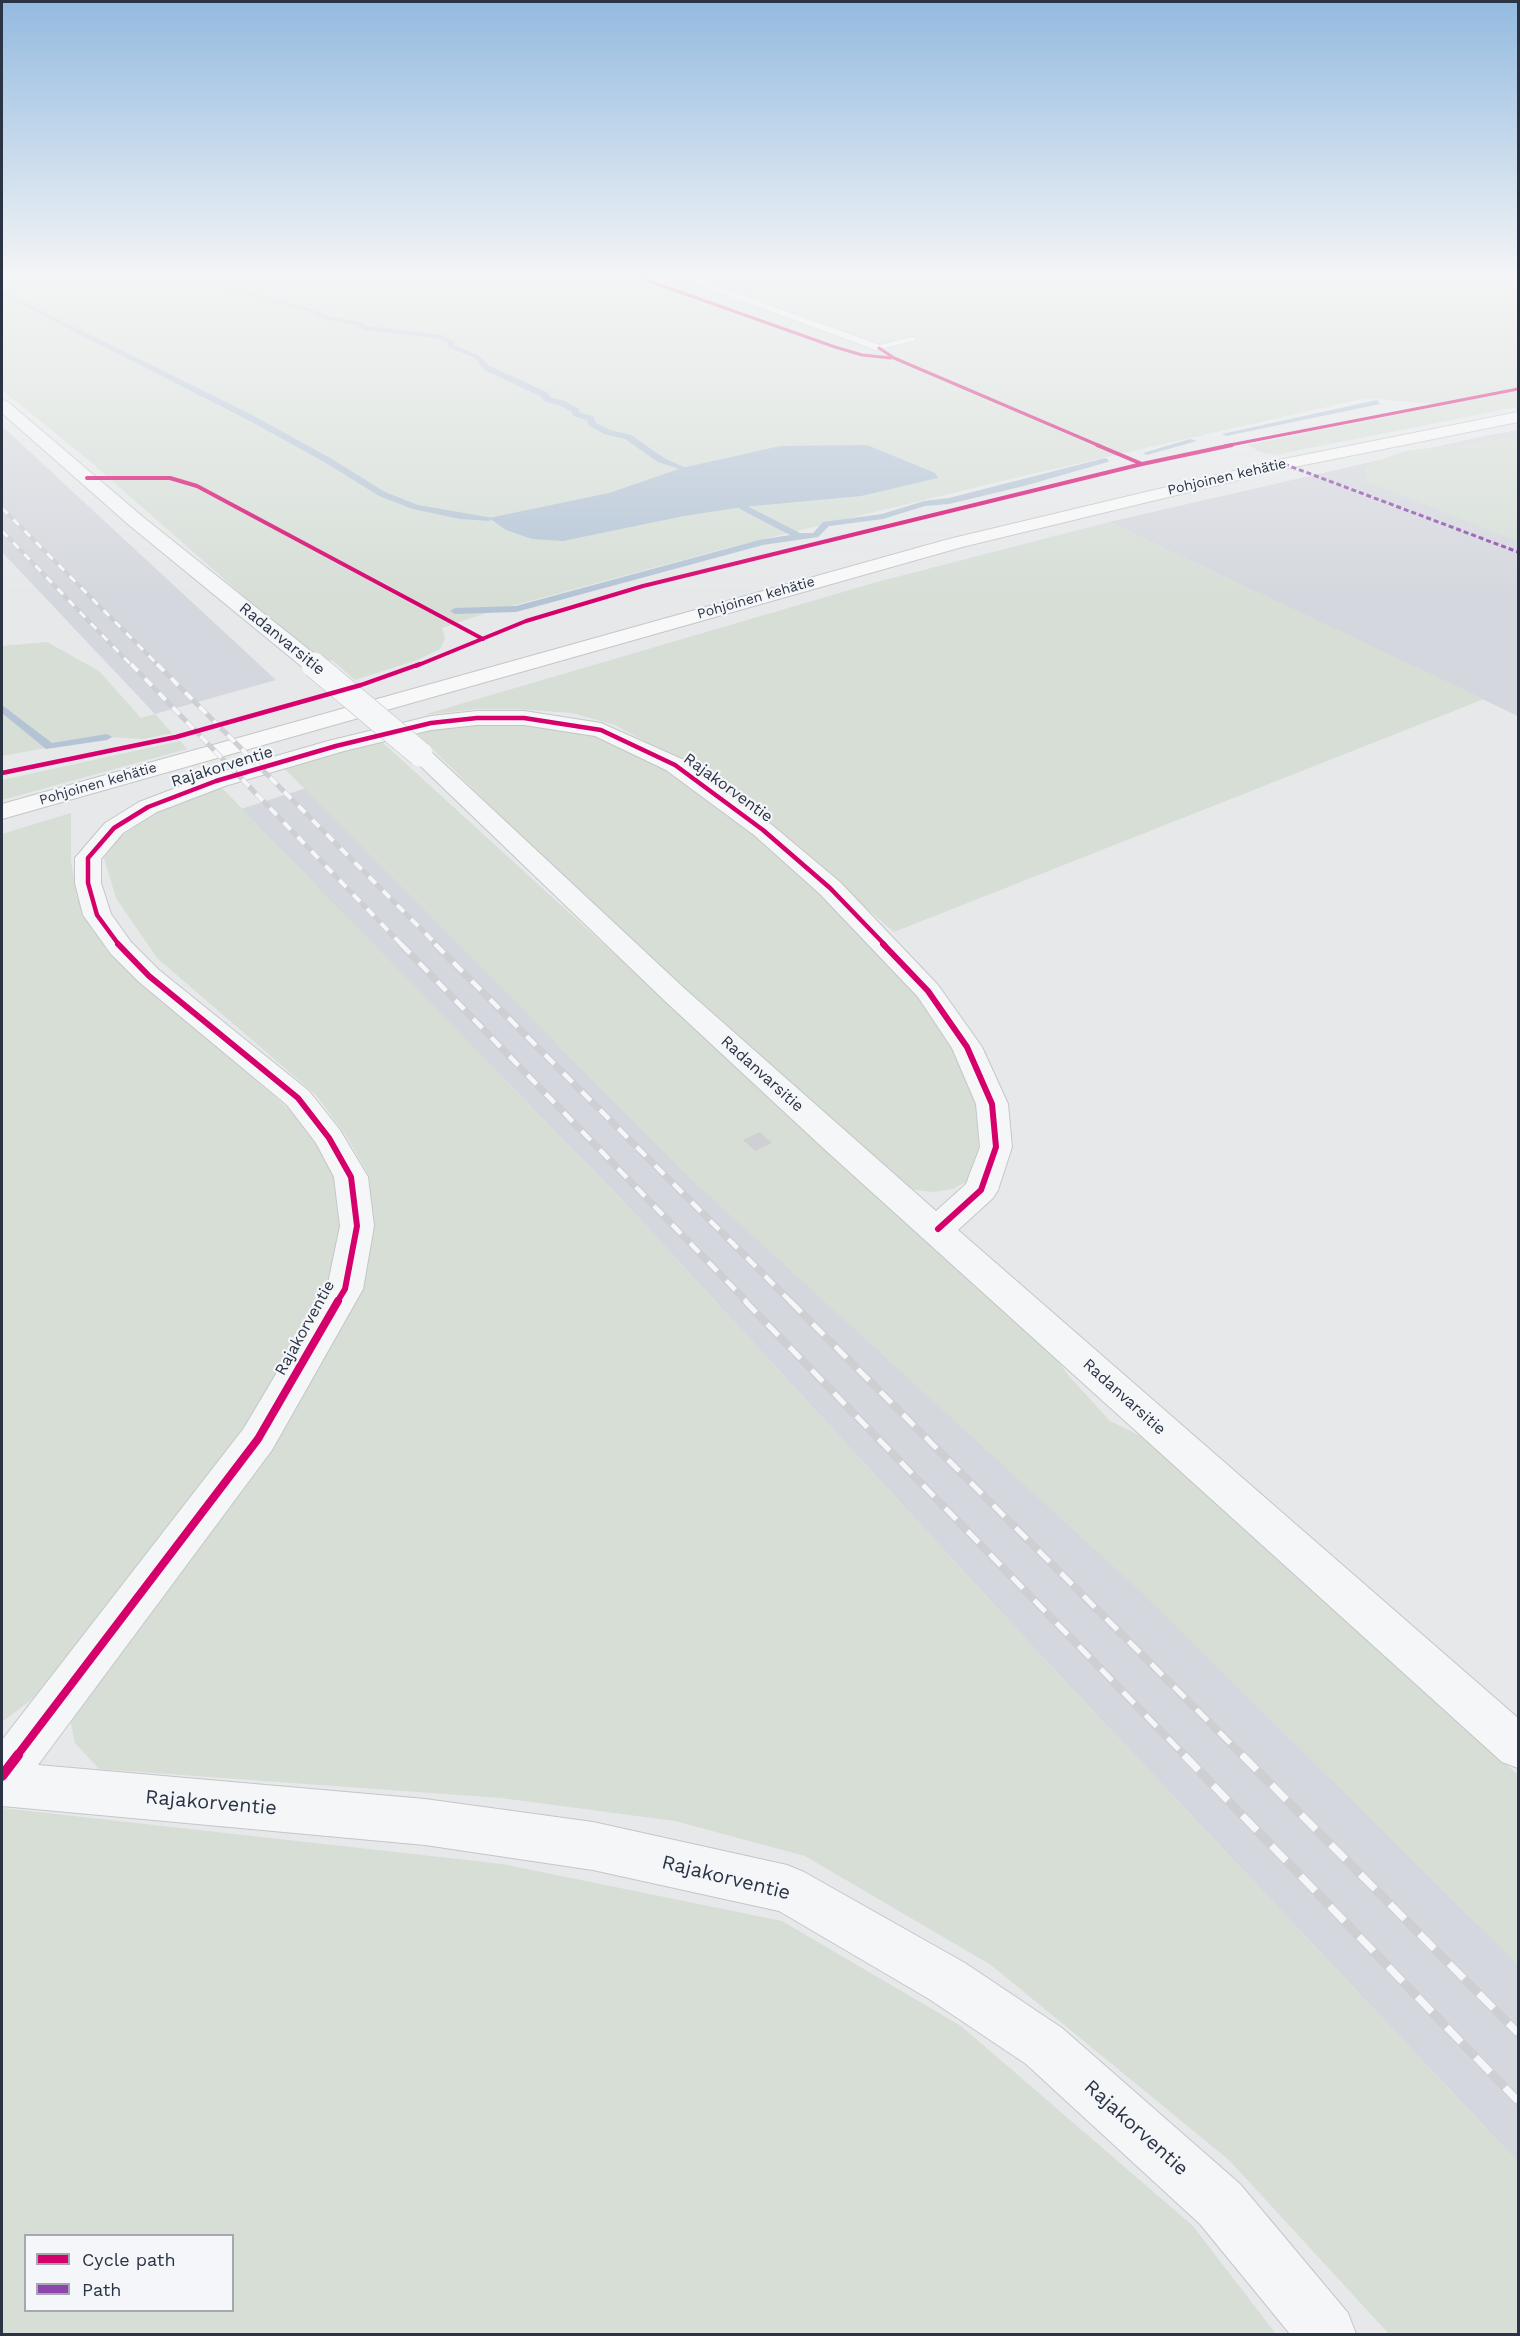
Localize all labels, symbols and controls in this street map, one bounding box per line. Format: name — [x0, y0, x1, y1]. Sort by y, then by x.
street label: Pohjoinen kehätie — [1166, 455, 1288, 499]
street label: Pohjoinen kehätie — [695, 573, 817, 623]
street label: Radanvarsitie — [235, 599, 329, 679]
street label: Rajakorventie — [169, 742, 275, 792]
street label: Rajakorventie — [680, 749, 776, 827]
street label: Pohjoinen kehätie — [37, 759, 159, 809]
street label: Radanvarsitie — [717, 1032, 807, 1116]
street label: Rajakorventie — [271, 1277, 339, 1379]
street label: Radanvarsitie — [1079, 1355, 1169, 1439]
street label: Rajakorventie — [144, 1785, 278, 1821]
street label: Rajakorventie — [659, 1850, 793, 1906]
street label: Rajakorventie — [1079, 2075, 1193, 2181]
legend — [24, 2234, 234, 2312]
text: Cycle path — [82, 2249, 176, 2270]
text: Path — [82, 2279, 122, 2300]

